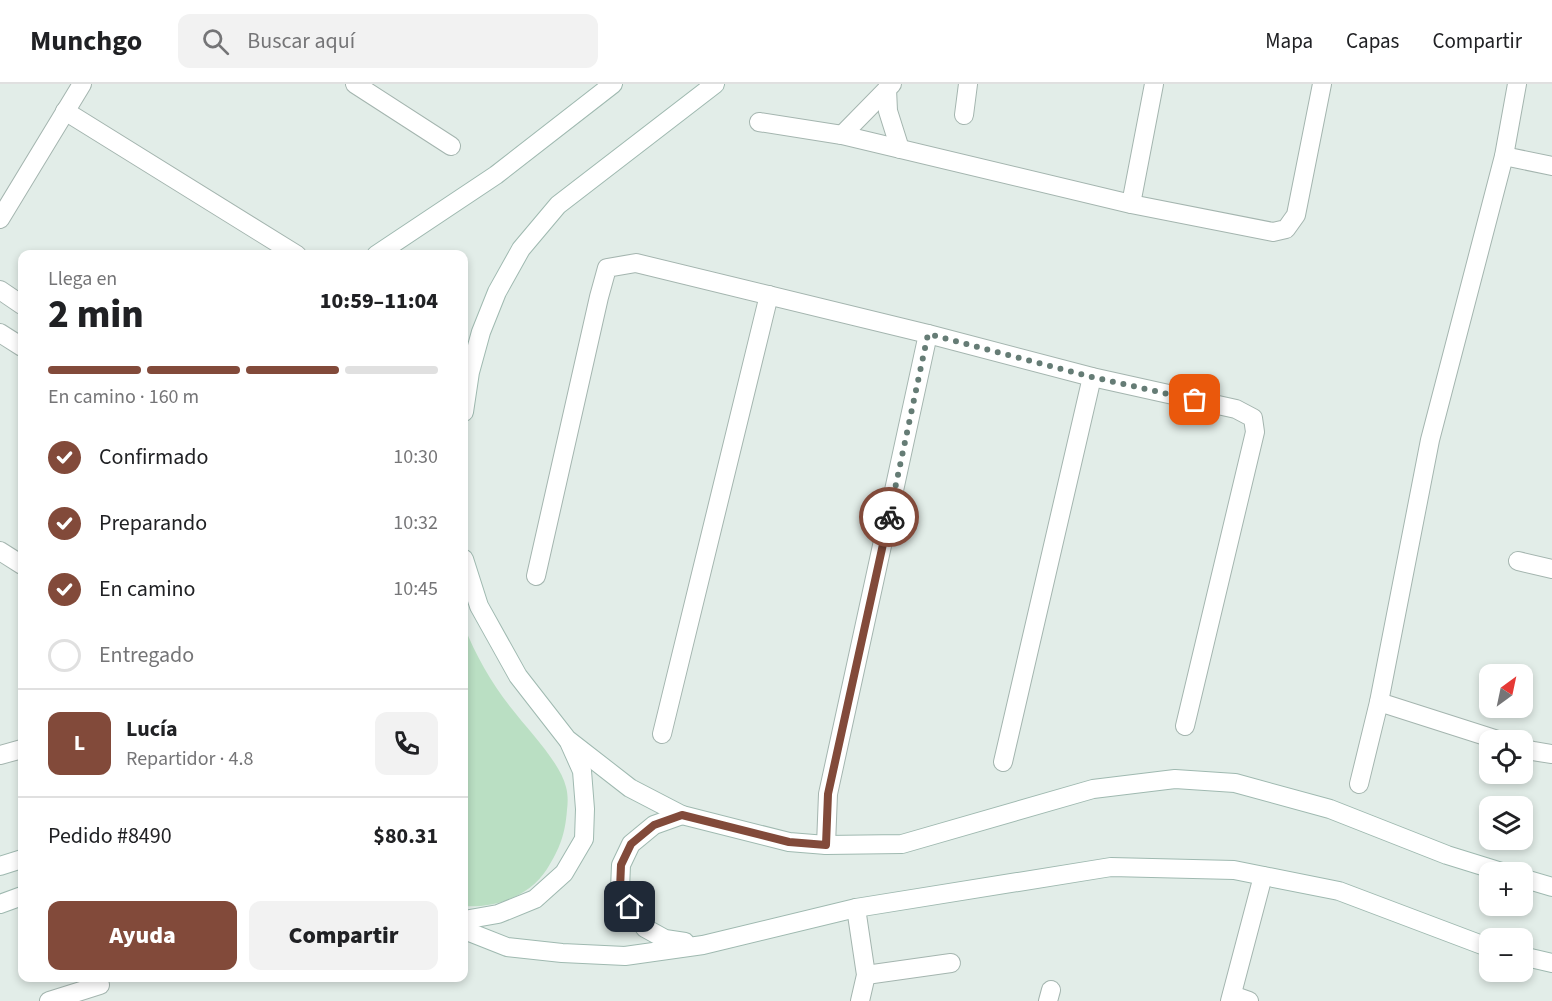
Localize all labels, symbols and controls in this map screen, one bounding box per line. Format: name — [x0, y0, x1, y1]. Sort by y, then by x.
search box — [178, 14, 598, 68]
text: Munchgo — [30, 21, 142, 61]
icon: search — [199, 25, 232, 58]
text: Buscar aquí — [247, 25, 355, 57]
text: Mapa — [1265, 26, 1313, 56]
text: Capas — [1346, 26, 1399, 56]
text: Compartir — [1432, 26, 1522, 56]
text: Llega en — [48, 265, 117, 293]
text: 10:59–11:04 — [320, 285, 438, 317]
text: 2 min — [48, 287, 144, 343]
pin — [1169, 374, 1220, 425]
text: En camino · 160 m — [48, 383, 199, 411]
icon: bag — [1178, 383, 1211, 416]
icon: check — [48, 441, 81, 474]
text: Confirmado — [99, 441, 208, 473]
text: 10:30 — [393, 443, 438, 471]
courier — [859, 487, 919, 547]
icon: bike — [873, 501, 906, 534]
icon: check — [48, 507, 81, 540]
text: Preparando — [99, 507, 207, 539]
text: 10:32 — [393, 509, 438, 537]
icon: check — [48, 573, 81, 606]
text: En camino — [99, 573, 196, 605]
text: 10:45 — [393, 575, 438, 603]
text: Entregado — [99, 639, 194, 671]
north arrow — [1479, 664, 1533, 718]
map controls — [1479, 664, 1533, 982]
button: phone — [375, 712, 438, 775]
text: Lucía — [126, 713, 178, 745]
text: L — [74, 727, 85, 759]
button: locate — [1479, 730, 1533, 784]
text: Repartidor · 4.8 — [126, 745, 253, 773]
button: layers — [1479, 796, 1533, 850]
text: Pedido #8490 — [48, 820, 172, 852]
text: $80.31 — [373, 820, 438, 852]
button: + — [1479, 862, 1533, 916]
pin — [604, 881, 655, 932]
icon: home — [613, 890, 646, 923]
button: Ayuda — [48, 901, 237, 970]
button: Compartir — [249, 901, 438, 970]
button: − — [1479, 928, 1533, 982]

